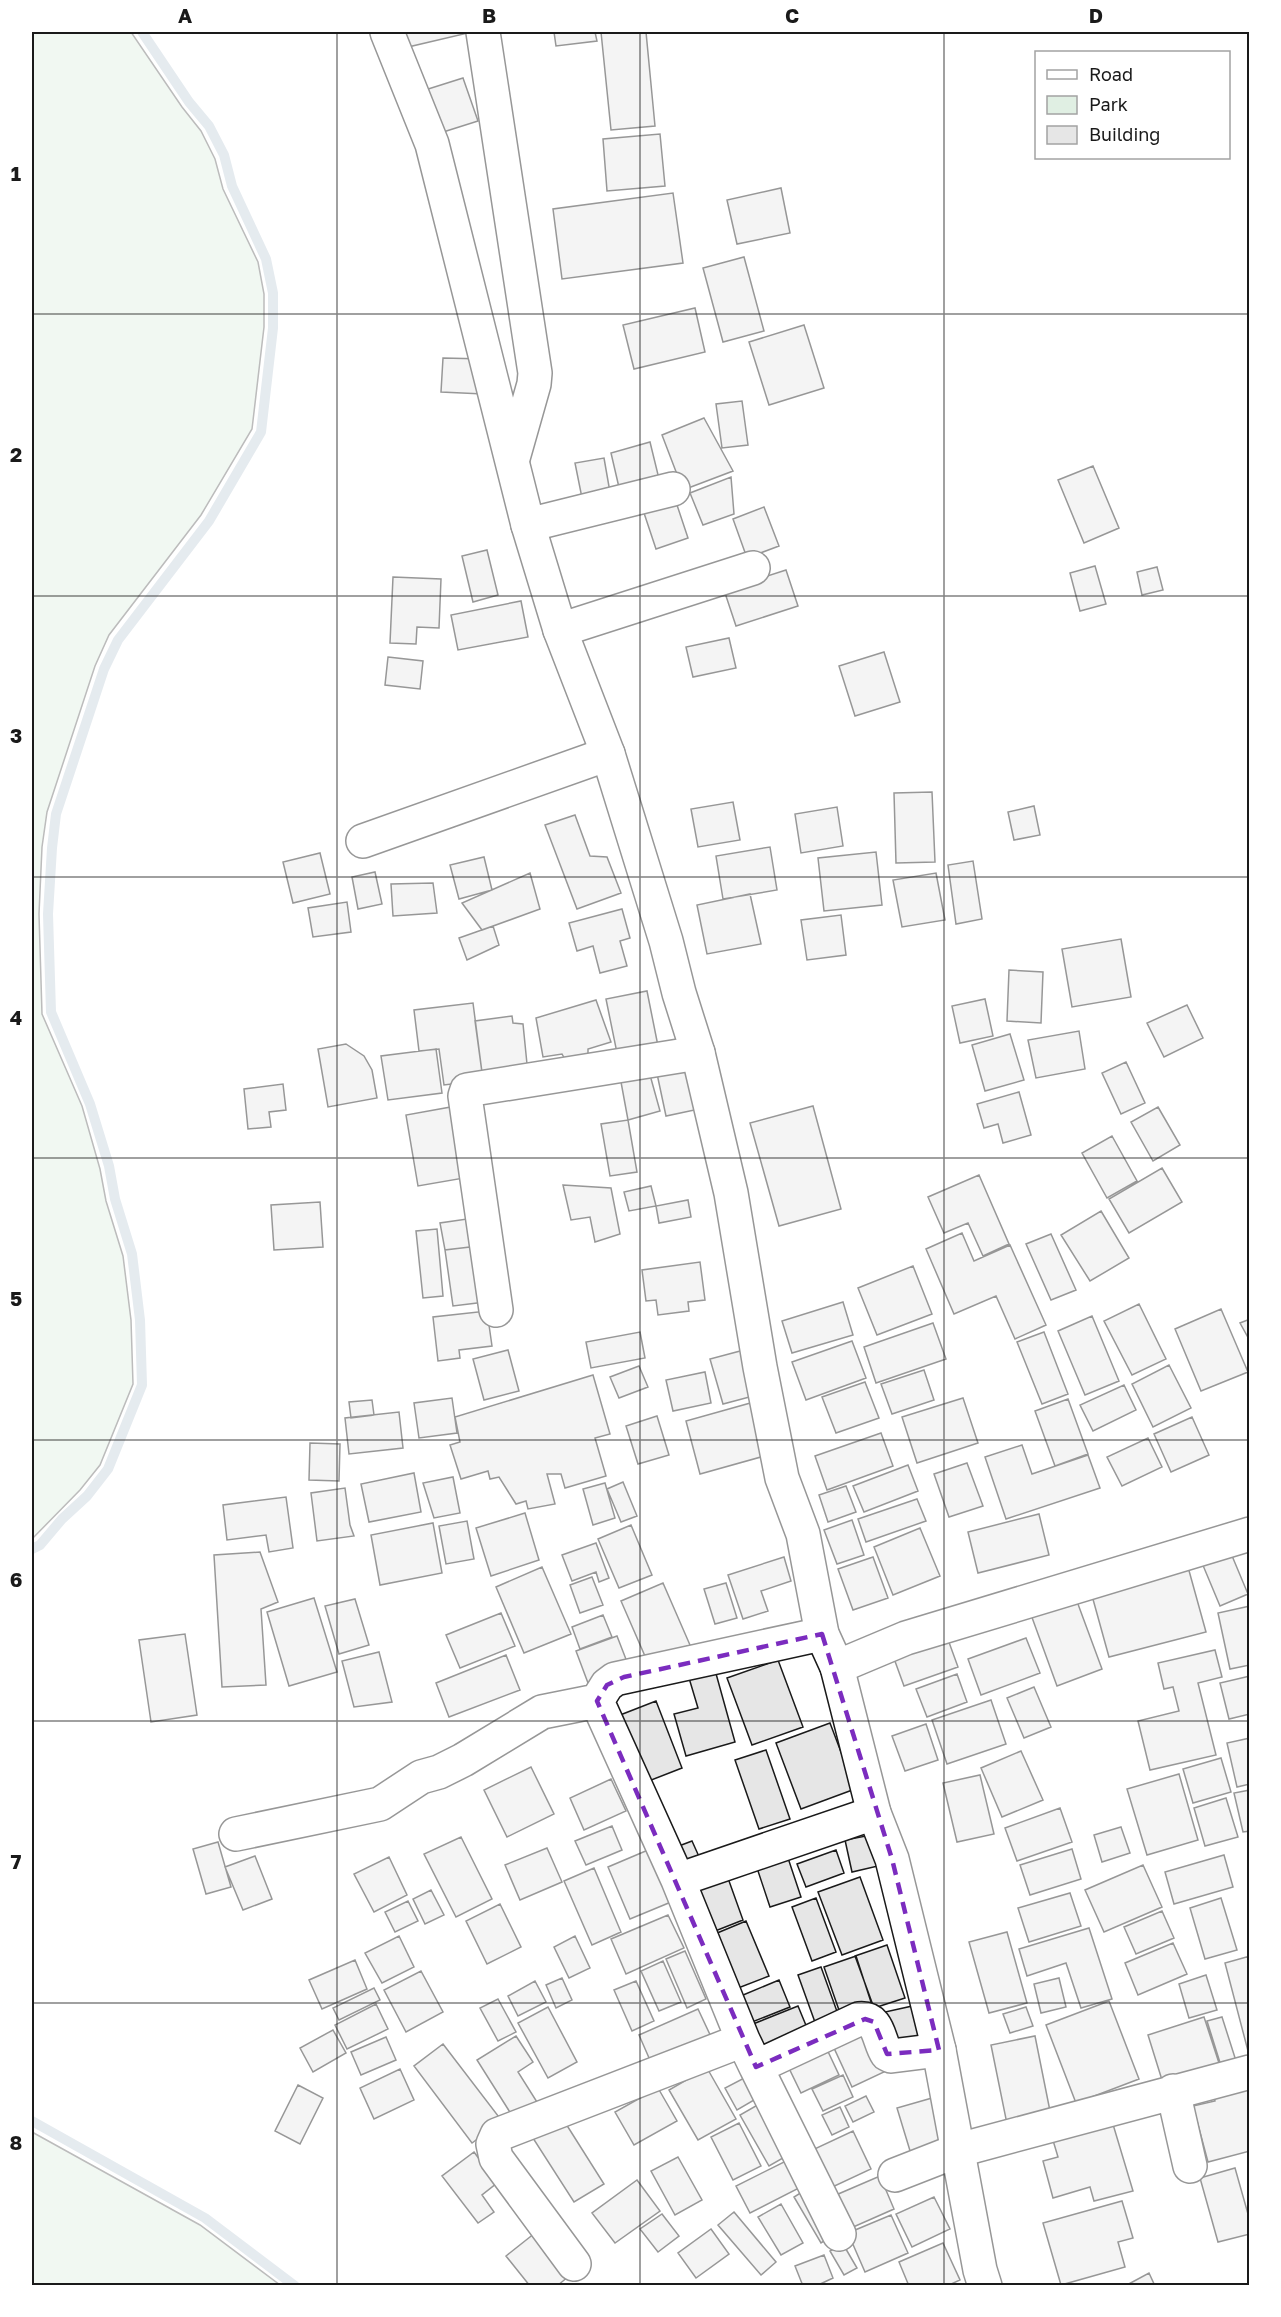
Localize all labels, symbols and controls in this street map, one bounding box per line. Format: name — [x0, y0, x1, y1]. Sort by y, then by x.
text: A — [178, 3, 192, 27]
text: B — [482, 3, 496, 27]
text: C — [785, 3, 799, 27]
text: D — [1089, 3, 1103, 27]
legend — [1035, 51, 1230, 159]
text: Road — [1089, 63, 1133, 85]
text: Park — [1089, 93, 1128, 115]
text: Building — [1089, 123, 1160, 145]
text: 1 — [11, 161, 21, 185]
text: 2 — [10, 442, 22, 466]
text: 3 — [10, 723, 22, 747]
text: 4 — [10, 1005, 22, 1029]
text: 5 — [10, 1286, 22, 1310]
text: 6 — [10, 1567, 22, 1591]
text: 7 — [11, 1849, 22, 1873]
text: 8 — [10, 2130, 22, 2154]

